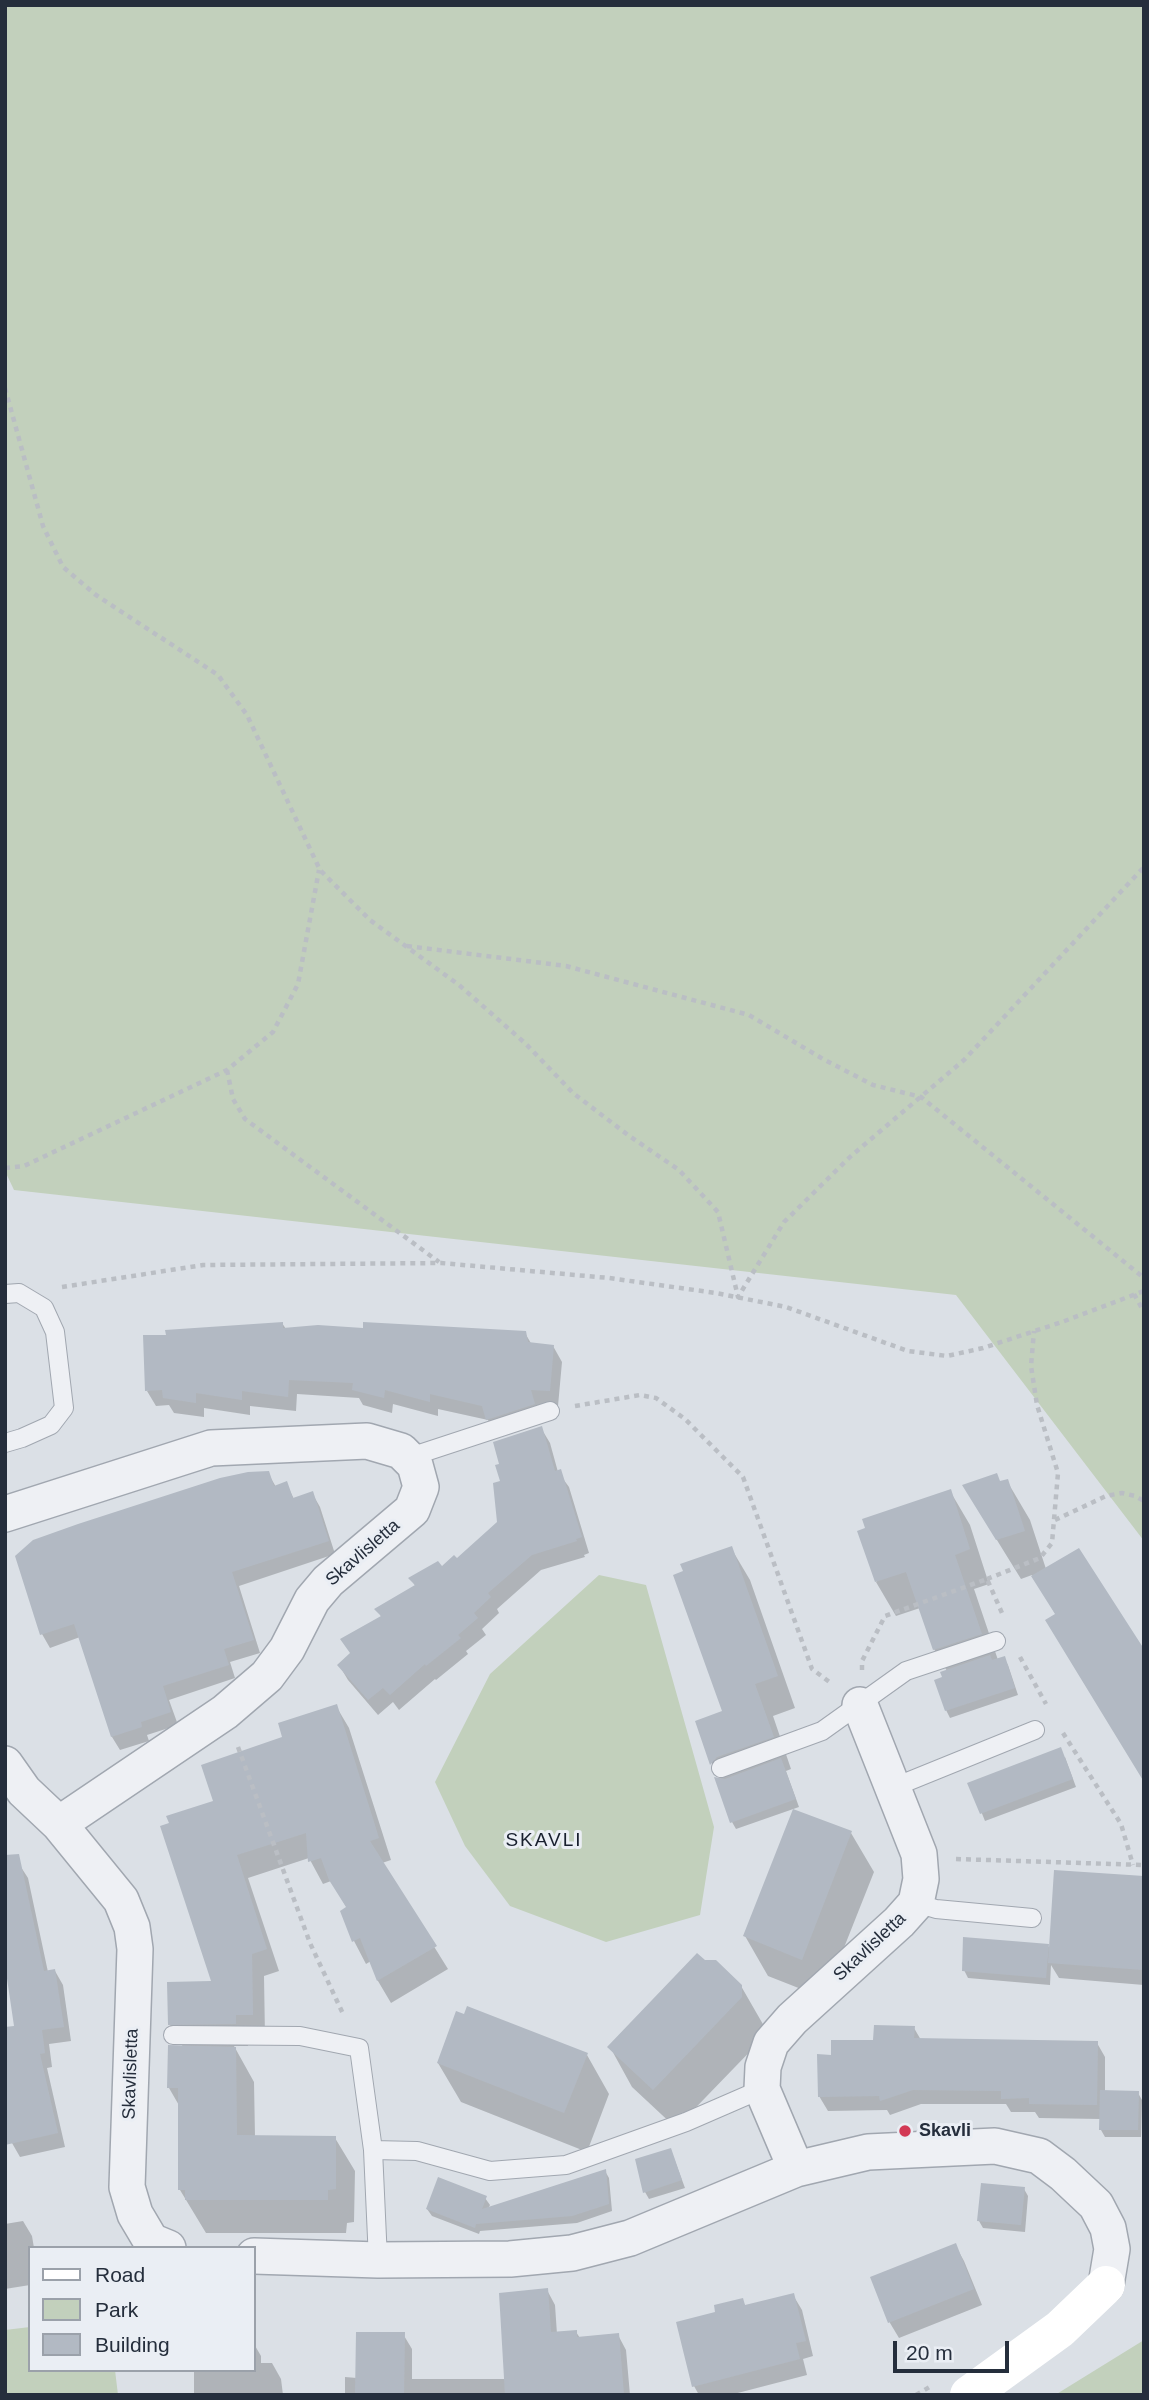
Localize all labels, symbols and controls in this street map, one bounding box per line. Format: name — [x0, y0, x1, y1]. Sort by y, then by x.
street label: Skavlisletta — [322, 1515, 404, 1591]
district label: SKAVLI — [506, 1830, 582, 1852]
street label: Skavlisletta — [829, 1908, 911, 1986]
street label: Skavlisletta — [119, 2028, 143, 2120]
place label: Skavli — [919, 2120, 971, 2142]
marker: Skavli — [897, 2123, 913, 2139]
legend — [28, 2246, 256, 2372]
text: Road — [95, 2263, 145, 2286]
text: Park — [95, 2298, 138, 2321]
scale bar — [897, 2326, 1012, 2370]
text: Building — [95, 2333, 170, 2356]
text: 20 m — [906, 2341, 953, 2364]

